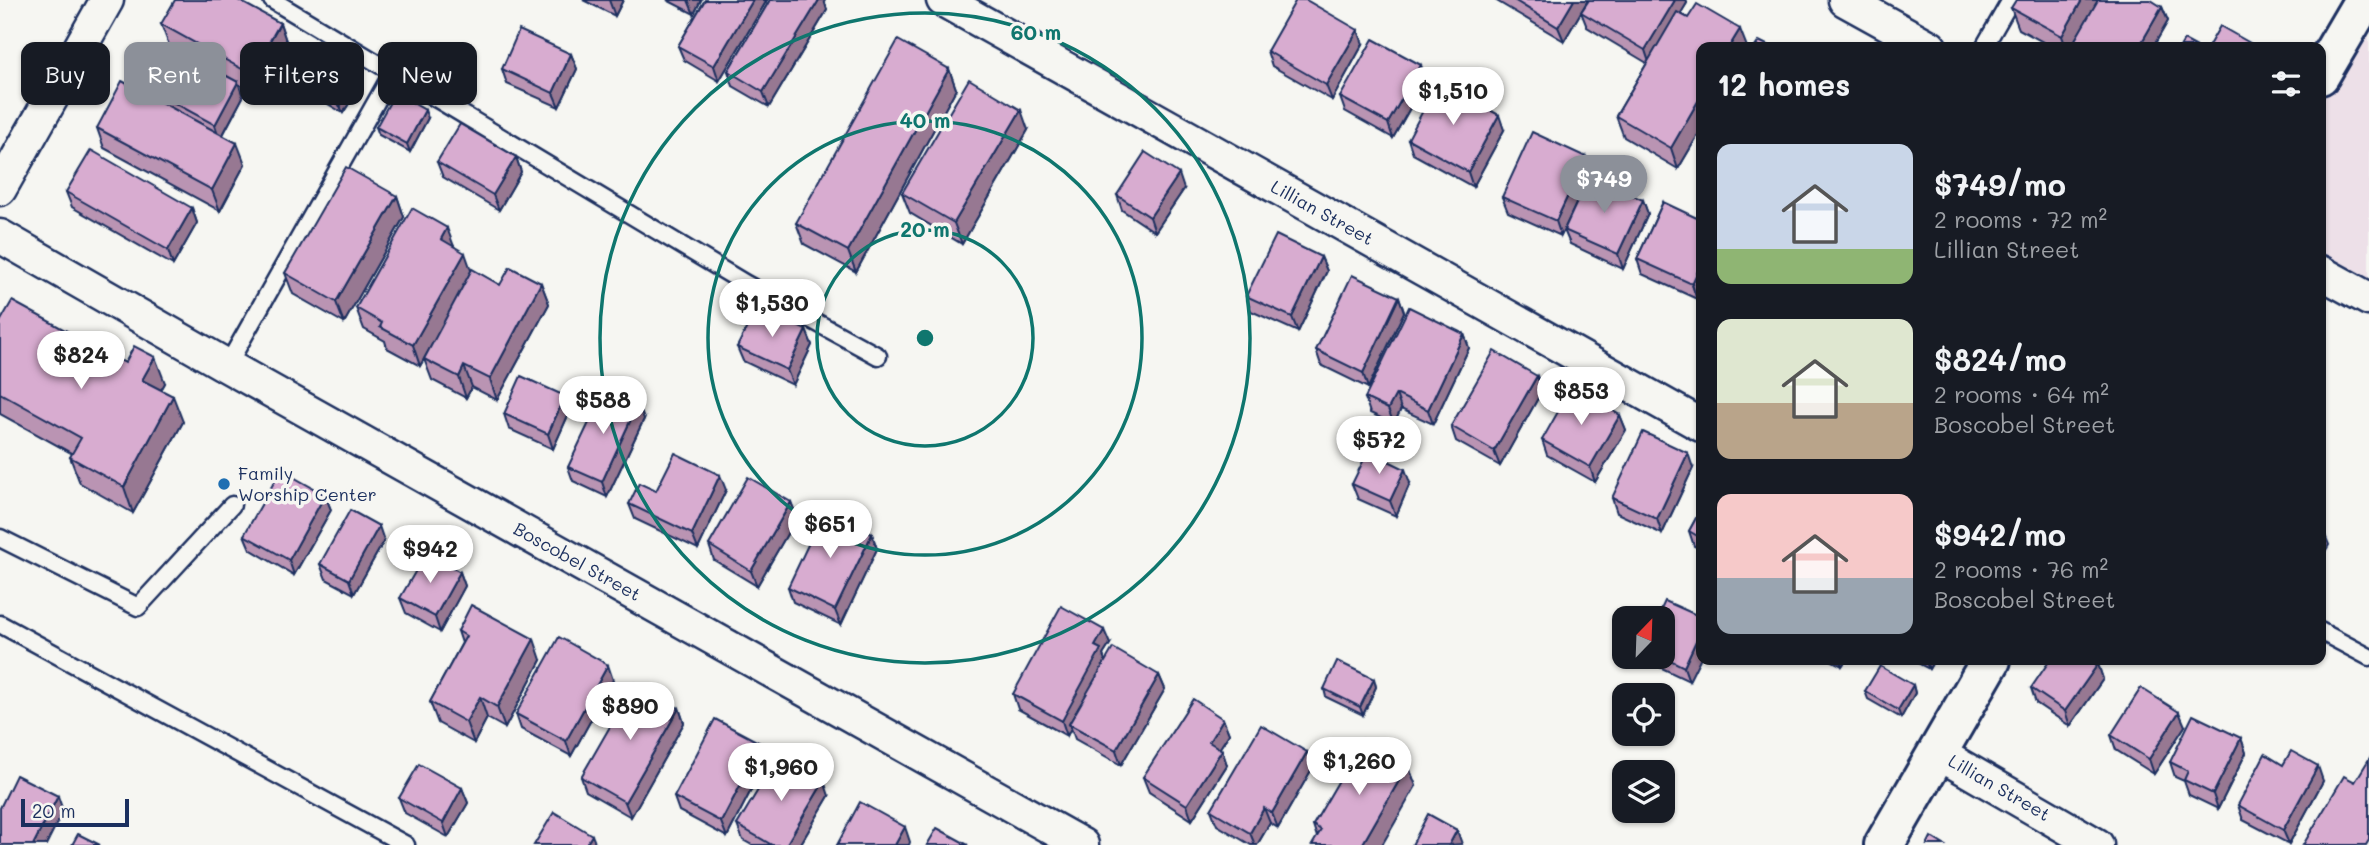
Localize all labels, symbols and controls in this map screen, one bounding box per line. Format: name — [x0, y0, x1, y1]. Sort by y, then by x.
text: 60 m — [1011, 18, 1061, 45]
chip: Buy — [21, 42, 110, 105]
chip: Rent — [124, 42, 226, 105]
chip: Filters — [240, 42, 364, 105]
chip: New — [378, 42, 477, 105]
text: 12 homes — [1717, 64, 1850, 104]
icon: filters — [2267, 65, 2305, 103]
pin: $1,510 — [1396, 68, 1510, 127]
text: $1,510 — [1418, 75, 1488, 105]
text: 40 m — [899, 106, 951, 133]
pin: $749 — [1563, 156, 1645, 215]
text: $749 — [1576, 163, 1632, 193]
text: $749/mo — [1934, 164, 2066, 204]
icon: home — [1773, 172, 1857, 256]
street label: Lillian Street — [1267, 174, 1378, 250]
text: 2 rooms · 72 m² — [1934, 204, 2107, 234]
text: 20 m — [900, 215, 950, 242]
text: Lillian Street — [1934, 234, 2079, 264]
pin: $1,530 — [715, 280, 829, 339]
text: $1,530 — [735, 287, 809, 317]
centre of rings — [913, 326, 937, 350]
pin: $824 — [40, 332, 122, 391]
text: $824 — [53, 339, 109, 369]
text: $824/mo — [1934, 339, 2066, 379]
icon: home — [1773, 347, 1857, 431]
pin: $853 — [1540, 368, 1622, 427]
text: $853 — [1553, 375, 1609, 405]
pin: $588 — [562, 376, 644, 436]
text: 2 rooms · 64 m² — [1934, 379, 2109, 409]
text: $588 — [575, 384, 631, 414]
text: Boscobel Street — [1934, 409, 2116, 439]
pin: $572 — [1338, 416, 1420, 476]
text: $572 — [1352, 424, 1406, 454]
place label: Family Worship Center — [238, 461, 377, 506]
marker: Family Worship Center — [216, 476, 232, 492]
pin: $651 — [789, 500, 871, 560]
text: $651 — [804, 508, 856, 538]
text: $942/mo — [1934, 514, 2066, 554]
street label: Boscobel Street — [510, 516, 645, 606]
icon: home — [1773, 522, 1857, 606]
pin: $942 — [389, 526, 471, 585]
text: $942 — [402, 533, 458, 563]
text: 2 rooms · 76 m² — [1934, 554, 2108, 584]
text: Boscobel Street — [1934, 584, 2116, 614]
north arrow — [1612, 606, 1675, 668]
map controls — [1612, 606, 1675, 823]
pin: $890 — [589, 682, 671, 742]
button: locate — [1612, 683, 1675, 746]
text: $890 — [601, 690, 659, 720]
pin: $1,260 — [1302, 738, 1416, 797]
pin: $1,960 — [724, 744, 838, 803]
text: $1,260 — [1322, 745, 1396, 775]
street label: Lillian Street — [1944, 748, 2055, 826]
text: $1,960 — [744, 751, 818, 781]
button: layers — [1612, 760, 1675, 823]
scale bar — [21, 796, 130, 828]
text: 20 m — [32, 798, 76, 823]

